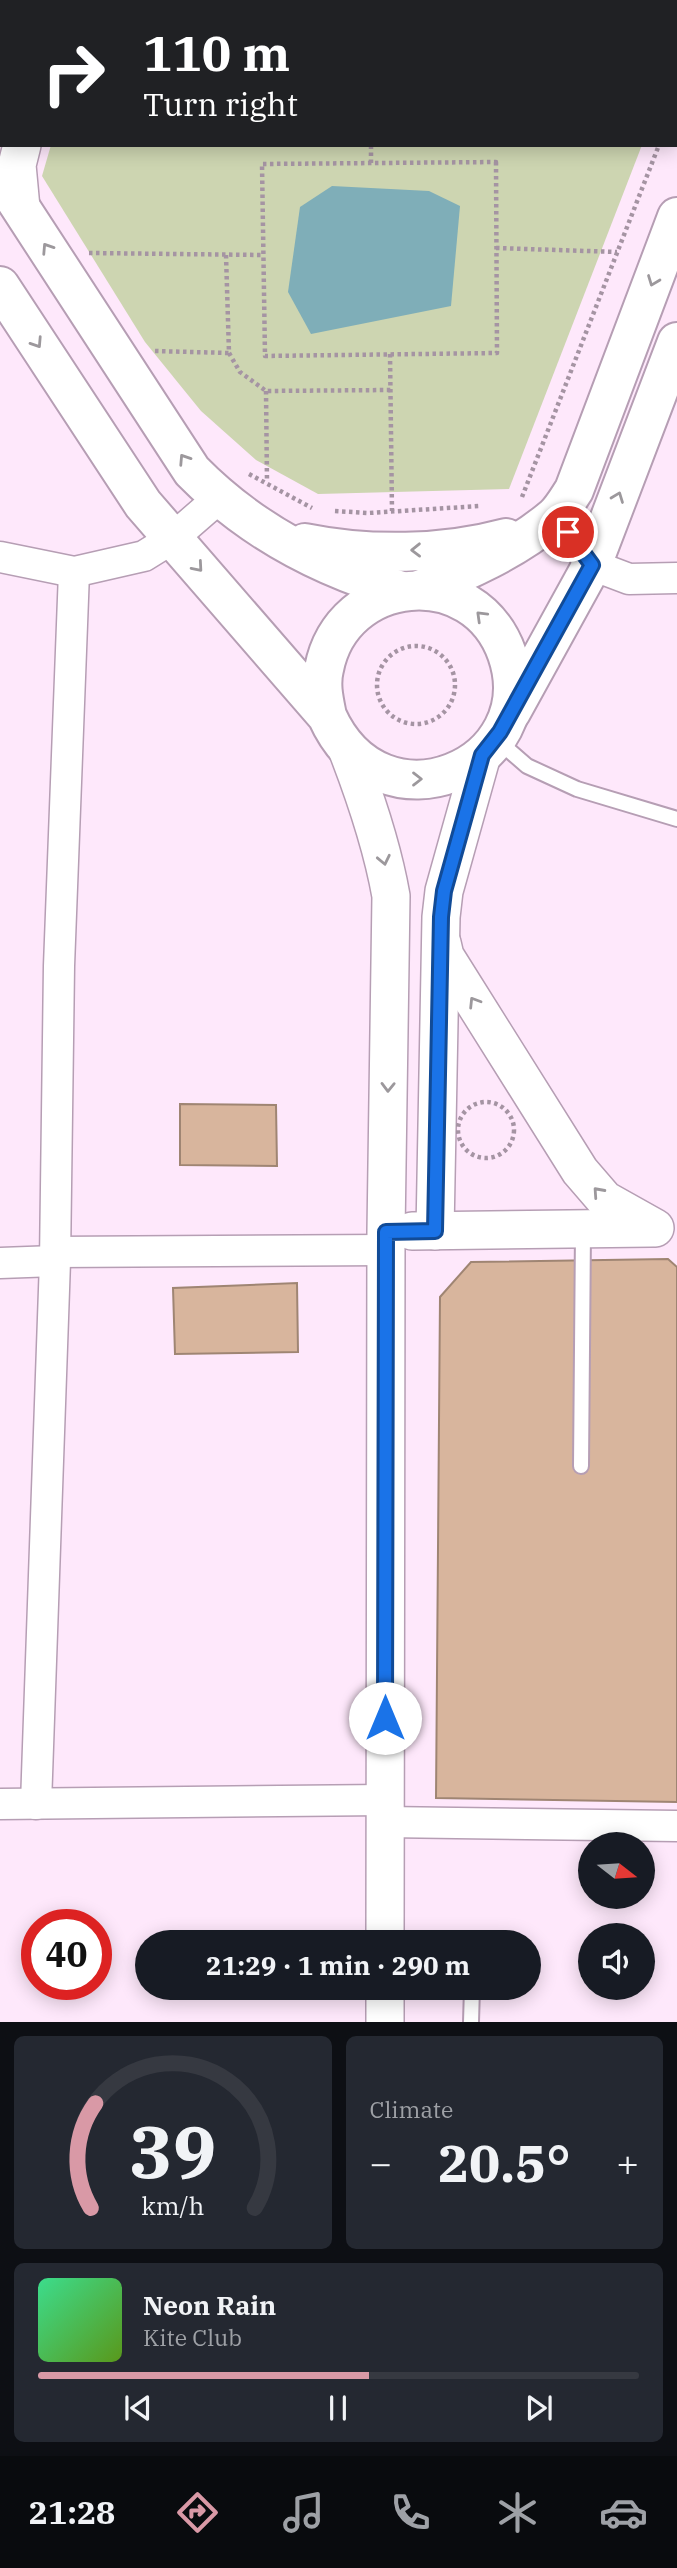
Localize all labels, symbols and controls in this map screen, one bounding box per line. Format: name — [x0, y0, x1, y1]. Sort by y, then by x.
text: 110 m — [143, 21, 290, 84]
icon: right — [28, 28, 119, 119]
text: Turn right — [143, 83, 298, 125]
one-way arrow — [43, 243, 55, 256]
one-way arrow — [647, 275, 661, 287]
one-way arrow — [29, 335, 42, 348]
one-way arrow — [180, 454, 193, 467]
one-way arrow — [610, 491, 624, 503]
pin — [538, 502, 598, 562]
icon: arrive — [549, 513, 587, 551]
one-way arrow — [411, 542, 421, 558]
one-way arrow — [190, 559, 202, 572]
one-way arrow — [476, 612, 489, 625]
one-way arrow — [412, 771, 422, 787]
one-way arrow — [376, 854, 391, 866]
one-way arrow — [469, 996, 482, 1009]
one-way arrow — [381, 1081, 396, 1092]
one-way arrow — [594, 1187, 606, 1200]
position arrow — [348, 1681, 422, 1755]
north arrow — [578, 1832, 654, 1909]
map controls — [578, 1832, 655, 2000]
speed limit sign: 40 — [21, 1909, 112, 2000]
button: sound — [578, 1923, 655, 2000]
text: 21:29 · 1 min · 290 m — [206, 1948, 470, 1982]
text: Climate — [370, 2094, 453, 2124]
text: 39 — [129, 2104, 216, 2199]
text: 20.5° — [438, 2129, 571, 2196]
text: − — [370, 2138, 392, 2187]
text: + — [616, 2138, 639, 2187]
text: km/h — [141, 2189, 204, 2222]
text: Neon Rain — [143, 2288, 276, 2322]
text: Kite Club — [143, 2322, 242, 2352]
icon: previous — [119, 2389, 157, 2427]
icon: pause — [319, 2389, 357, 2427]
icon: next — [520, 2389, 558, 2427]
icon: directions — [173, 2488, 222, 2537]
icon: music — [279, 2488, 328, 2537]
icon: phone — [386, 2488, 435, 2537]
icon: climate — [493, 2488, 542, 2537]
icon: car — [599, 2488, 648, 2537]
text: 21:28 — [29, 2491, 115, 2533]

